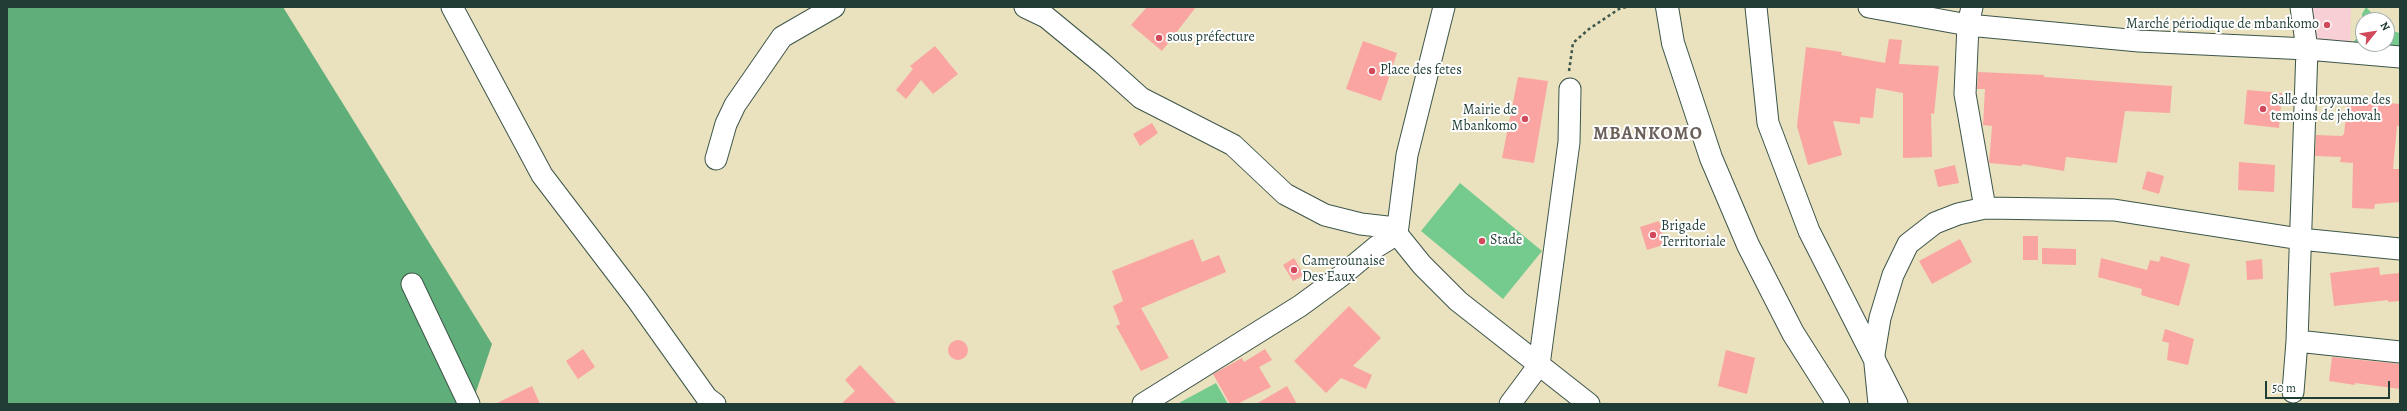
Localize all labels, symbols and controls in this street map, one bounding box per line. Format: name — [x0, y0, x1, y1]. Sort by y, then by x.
north arrow — [2355, 12, 2395, 52]
place label: Marché périodique de mbankomo — [2126, 17, 2319, 33]
text: N — [2376, 19, 2393, 33]
marker: Marché périodique de mbankomo — [2322, 20, 2332, 30]
place label: sous préfecture — [1167, 30, 1255, 46]
marker: sous préfecture — [1154, 33, 1164, 43]
place label: Place des fetes — [1380, 63, 1462, 79]
marker: Place des fetes — [1367, 66, 1377, 76]
place label: Salle du royaume des temoins de jehovah — [2271, 93, 2391, 126]
place label: Mairie de Mbankomo — [1452, 103, 1517, 136]
marker: Salle du royaume des temoins de jehovah — [2258, 104, 2268, 114]
marker: Mairie de Mbankomo — [1520, 114, 1530, 124]
district label: MBANKOMO — [1593, 124, 1703, 146]
place label: Brigade Territoriale — [1661, 219, 1726, 252]
marker: Brigade Territoriale — [1648, 230, 1658, 240]
place label: Stade — [1490, 233, 1522, 249]
marker: Stade — [1477, 236, 1487, 246]
place label: Camerounaise Des Eaux — [1302, 254, 1385, 286]
marker: Camerounaise Des Eaux — [1289, 265, 1299, 275]
scale bar — [2267, 373, 2392, 399]
text: 50 m — [2272, 380, 2296, 396]

